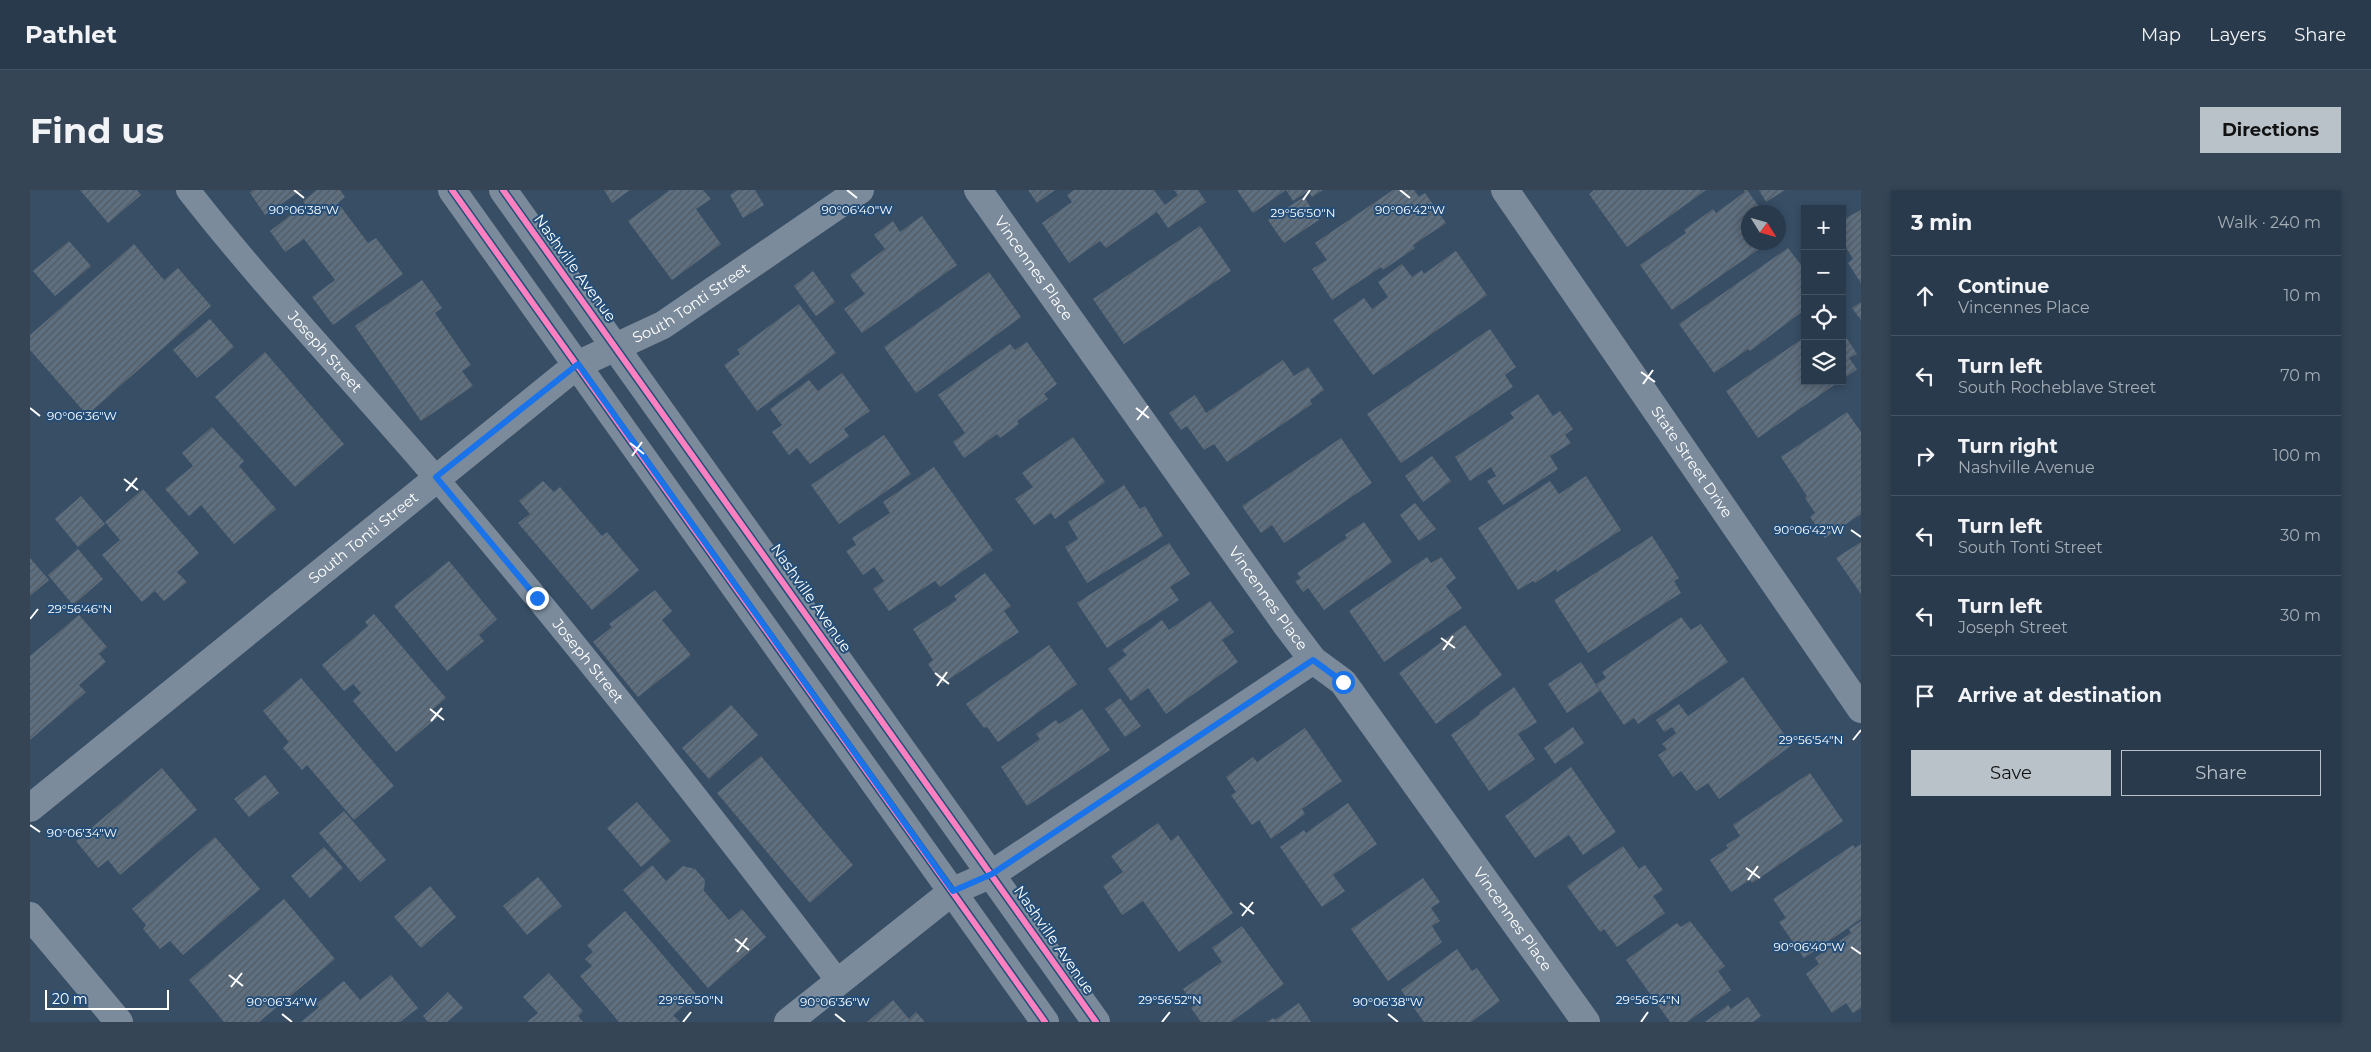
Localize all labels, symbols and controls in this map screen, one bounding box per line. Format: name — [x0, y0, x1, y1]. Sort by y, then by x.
text: Pathlet — [25, 20, 117, 49]
text: Map — [2141, 24, 2181, 46]
text: Layers — [2209, 24, 2266, 46]
text: Share — [2294, 24, 2346, 46]
button: Directions — [2200, 107, 2341, 153]
text: Find us — [30, 109, 164, 152]
text: 90°06'38"W — [269, 202, 339, 217]
text: 90°06'40"W — [821, 202, 893, 217]
text: 90°06'42"W — [1375, 202, 1445, 217]
text: 29°56'50"N — [1271, 205, 1335, 220]
north arrow — [1741, 205, 1786, 250]
map controls — [1801, 205, 1846, 385]
button: + — [1801, 205, 1846, 250]
street label: Nashville Avenue — [530, 210, 621, 325]
text: 3 min — [1911, 210, 1972, 235]
street label: Vincennes Place — [990, 212, 1077, 324]
text: Walk · 240 m — [2217, 213, 2321, 232]
button: − — [1801, 250, 1846, 295]
street label: South Tonti Street — [629, 258, 753, 347]
text: Continue — [1958, 275, 2049, 298]
icon: ahead — [1911, 282, 1939, 310]
text: 10 m — [2283, 286, 2321, 305]
button: locate — [1801, 295, 1846, 340]
text: Vincennes Place — [1958, 298, 2090, 317]
street label: Joseph Street — [283, 306, 367, 396]
button: layers — [1801, 340, 1846, 385]
text: Turn left — [1958, 355, 2043, 378]
icon: left — [1911, 362, 1939, 390]
text: 70 m — [2280, 366, 2321, 385]
text: South Rocheblave Street — [1958, 378, 2156, 397]
street label: State Street Drive — [1647, 402, 1737, 521]
text: 90°06'36"W — [47, 408, 117, 423]
text: Turn right — [1958, 435, 2058, 458]
icon: right — [1911, 442, 1939, 470]
text: 100 m — [2273, 446, 2321, 465]
text: Nashville Avenue — [1958, 458, 2095, 477]
street label: South Tonti Street — [304, 488, 422, 588]
text: Turn left — [1958, 515, 2043, 538]
text: 90°06'42"W — [1774, 522, 1844, 537]
icon: left — [1911, 522, 1939, 550]
text: 30 m — [2280, 526, 2321, 545]
text: South Tonti Street — [1958, 538, 2103, 557]
street label: Nashville Avenue — [767, 540, 856, 656]
street label: Vincennes Place — [1225, 543, 1312, 654]
route end — [526, 587, 549, 610]
text: Turn left — [1958, 595, 2043, 618]
text: 29°56'46"N — [48, 601, 112, 616]
icon: left — [1911, 602, 1939, 630]
text: 30 m — [2280, 606, 2321, 625]
street label: Joseph Street — [548, 614, 628, 707]
text: Joseph Street — [1958, 618, 2068, 637]
route start — [1332, 671, 1355, 694]
icon: arrive — [1911, 682, 1939, 710]
text: Arrive at destination — [1958, 684, 2162, 707]
text: 29°56'54"N — [1779, 732, 1843, 747]
button: Save — [1911, 750, 2111, 796]
button: Share — [2121, 750, 2321, 796]
text: 90°06'34"W — [47, 825, 117, 840]
street label: Vincennes Place — [1469, 863, 1557, 975]
street label: Nashville Avenue — [1010, 882, 1099, 998]
text: 90°06'40"W — [1773, 939, 1845, 954]
scale bar — [45, 987, 169, 1010]
text: 20 m — [52, 990, 88, 1008]
text: 29°56'50"N — [659, 992, 723, 1007]
text: 29°56'52"N — [1138, 992, 1202, 1007]
text: 29°56'54"N — [1616, 992, 1680, 1007]
text: 90°06'34"W — [247, 994, 317, 1009]
text: 90°06'36"W — [800, 994, 870, 1009]
text: 90°06'38"W — [1353, 994, 1423, 1009]

